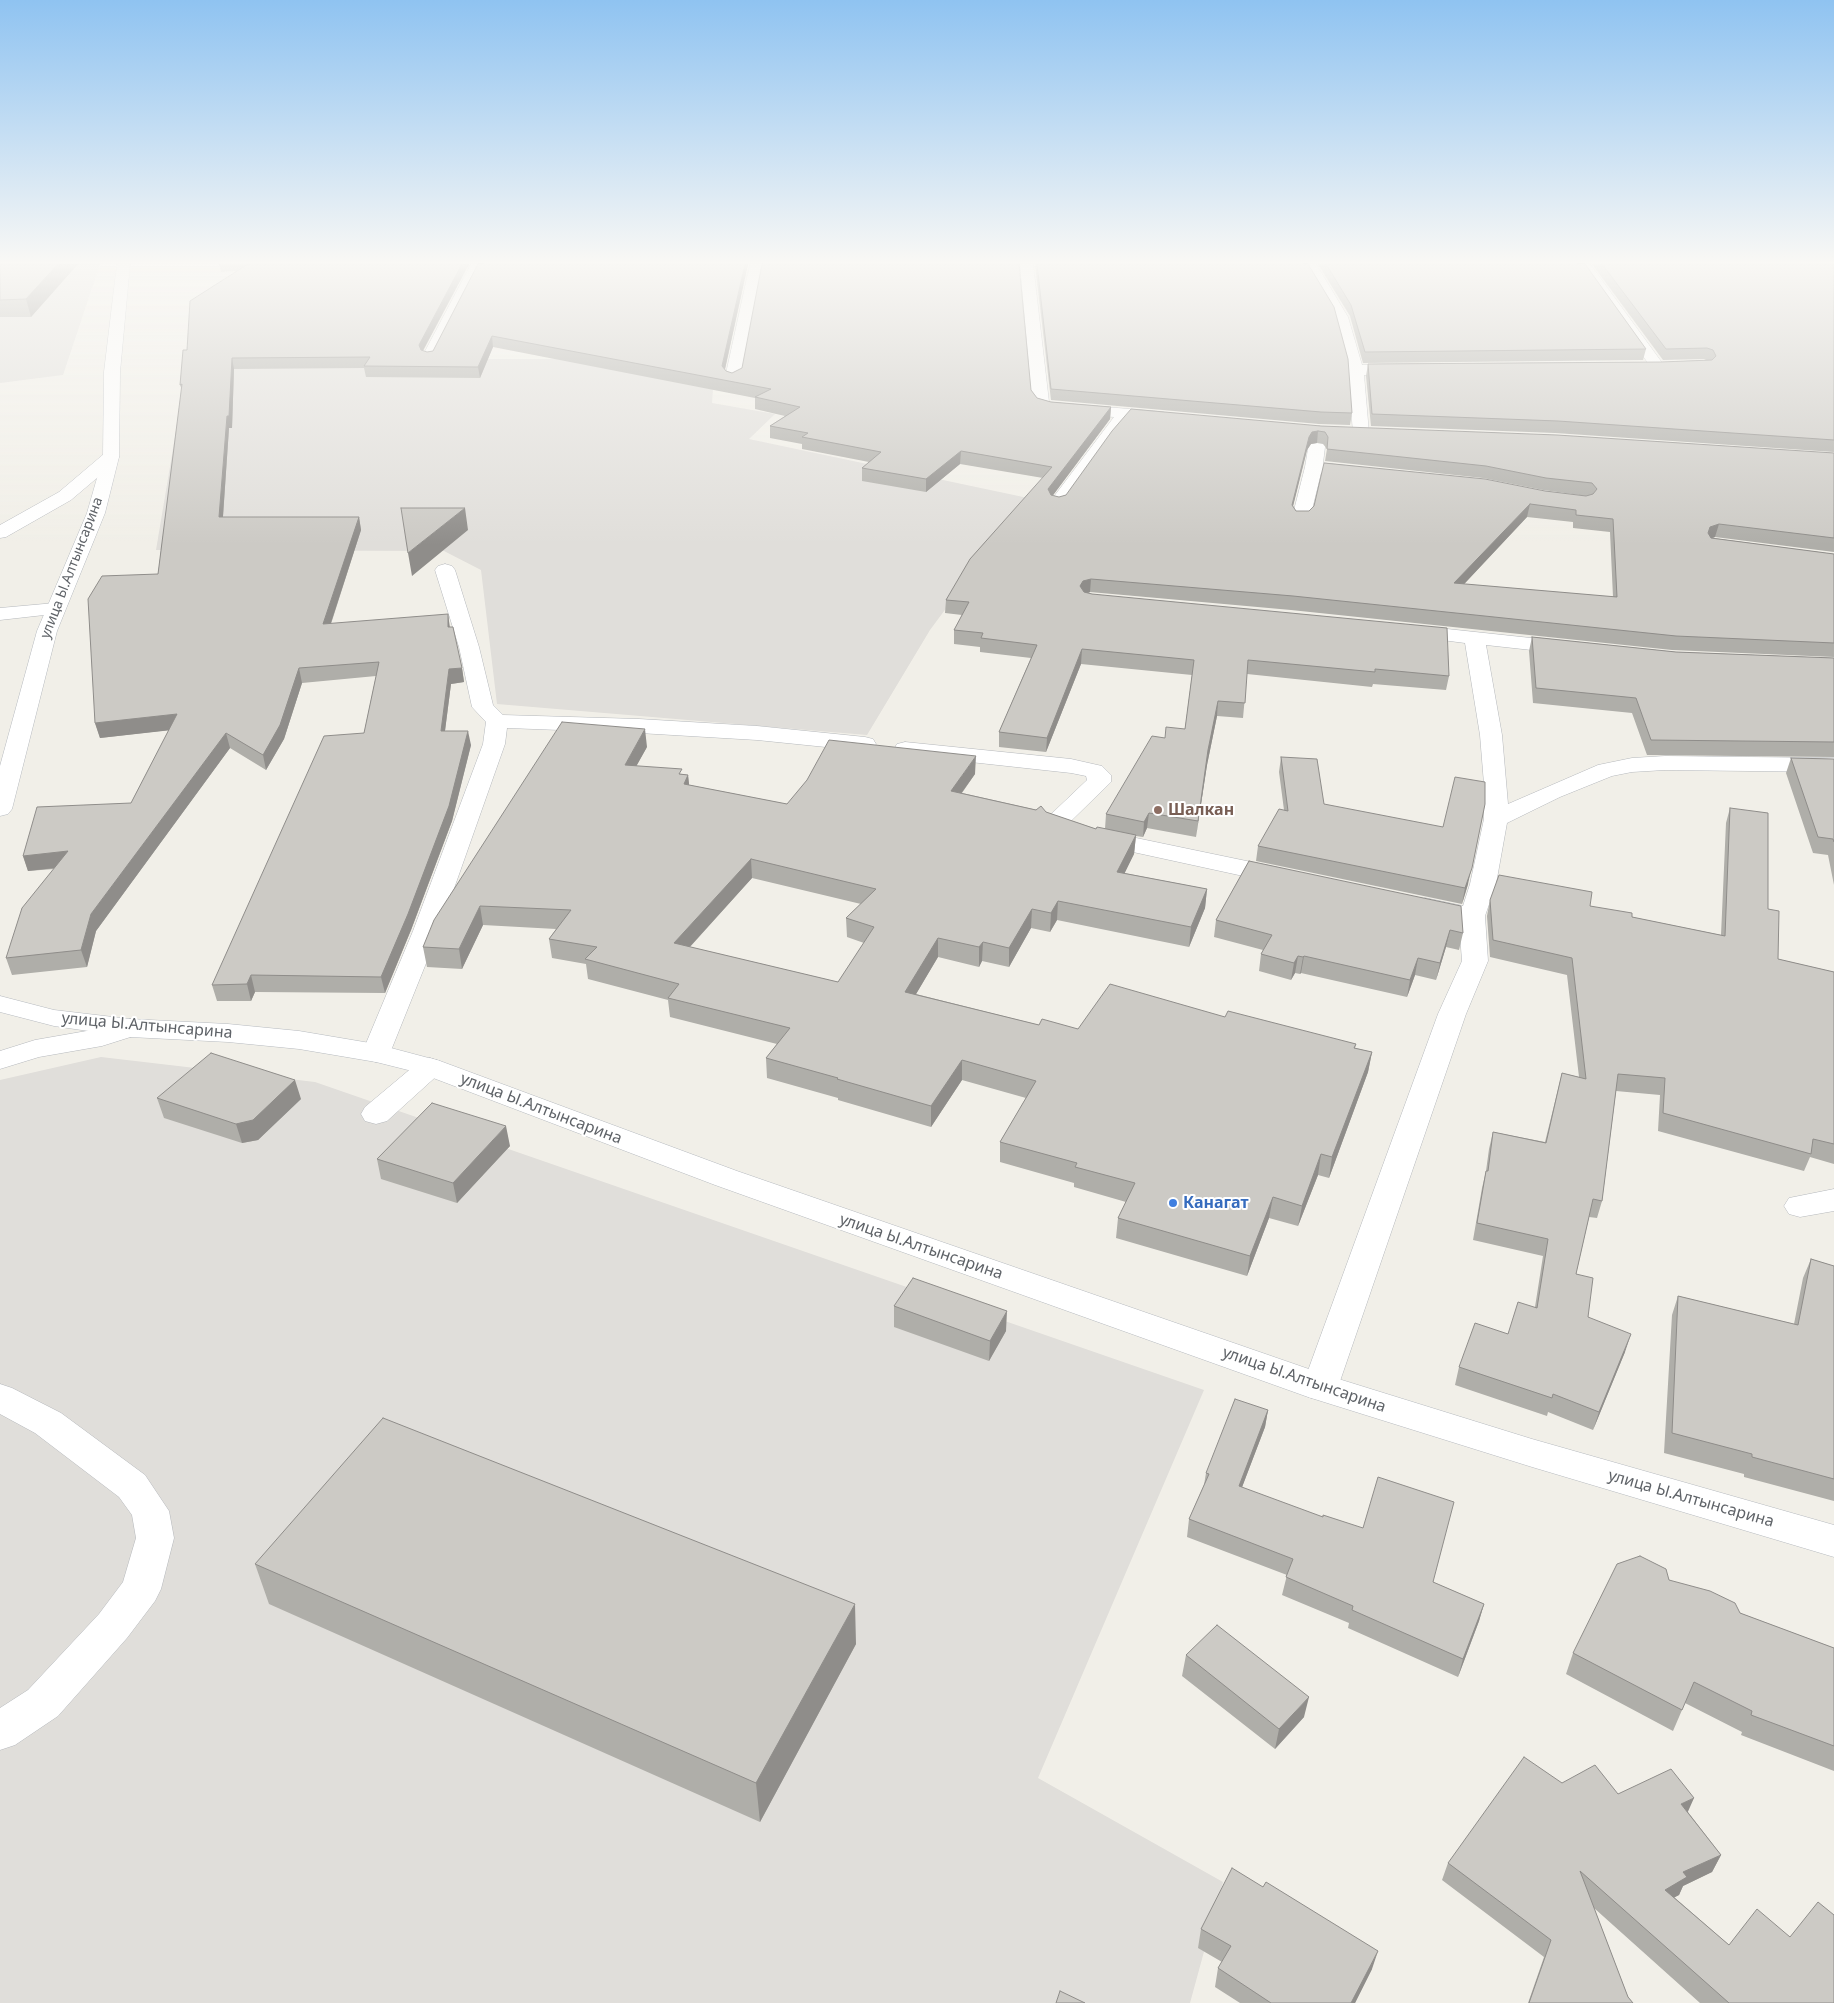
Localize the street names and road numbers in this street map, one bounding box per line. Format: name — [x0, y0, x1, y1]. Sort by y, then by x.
street label: улица Ы.Алтынсарина — [37, 495, 107, 641]
street label: улица Ы.Алтынсарина — [61, 1009, 233, 1043]
street label: улица Ы.Алтынсарина — [457, 1069, 625, 1149]
street label: улица Ы.Алтынсарина — [837, 1210, 1005, 1284]
street label: улица Ы.Алтынсарина — [1220, 1343, 1388, 1417]
street label: улица Ы.Алтынсарина — [1606, 1466, 1776, 1532]

